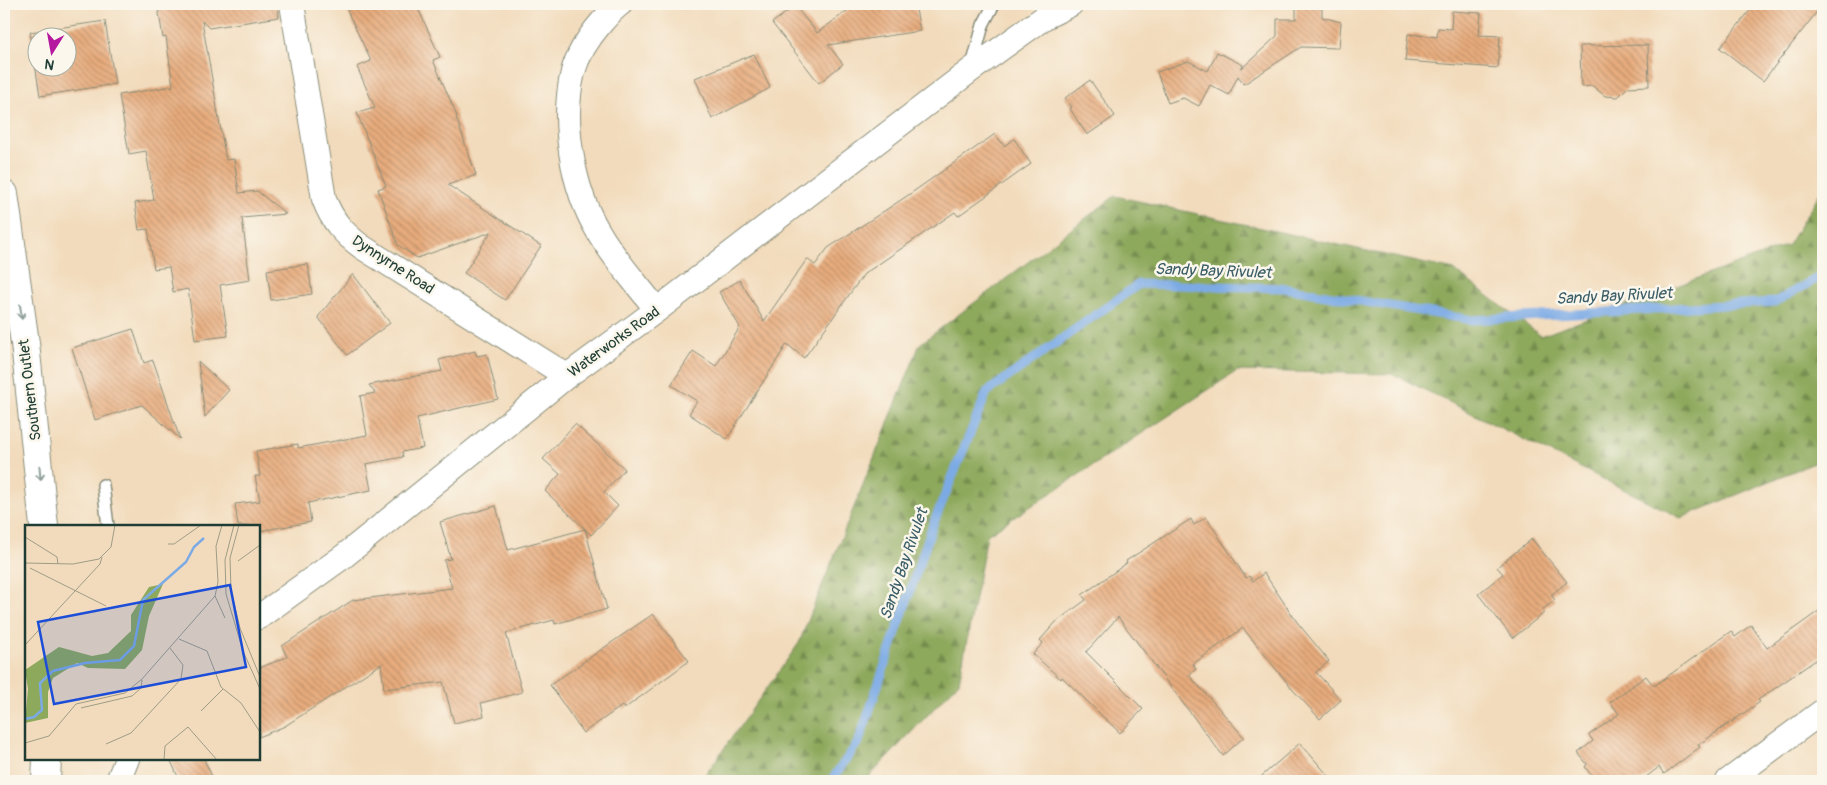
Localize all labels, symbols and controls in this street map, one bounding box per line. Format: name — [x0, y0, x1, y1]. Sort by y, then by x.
north arrow — [28, 28, 78, 78]
text: N — [43, 55, 56, 74]
street label: Dynnyrne Road — [348, 231, 438, 299]
water label: Sandy Bay Rivulet — [1155, 259, 1273, 283]
water label: Sandy Bay Rivulet — [1555, 283, 1674, 309]
street label: Waterworks Road — [564, 302, 664, 382]
one-way arrow — [16, 303, 26, 319]
street label: Southern Outlet — [14, 337, 46, 442]
one-way arrow — [35, 465, 45, 481]
water label: Sandy Bay Rivulet — [876, 504, 933, 622]
inset map — [25, 525, 260, 760]

